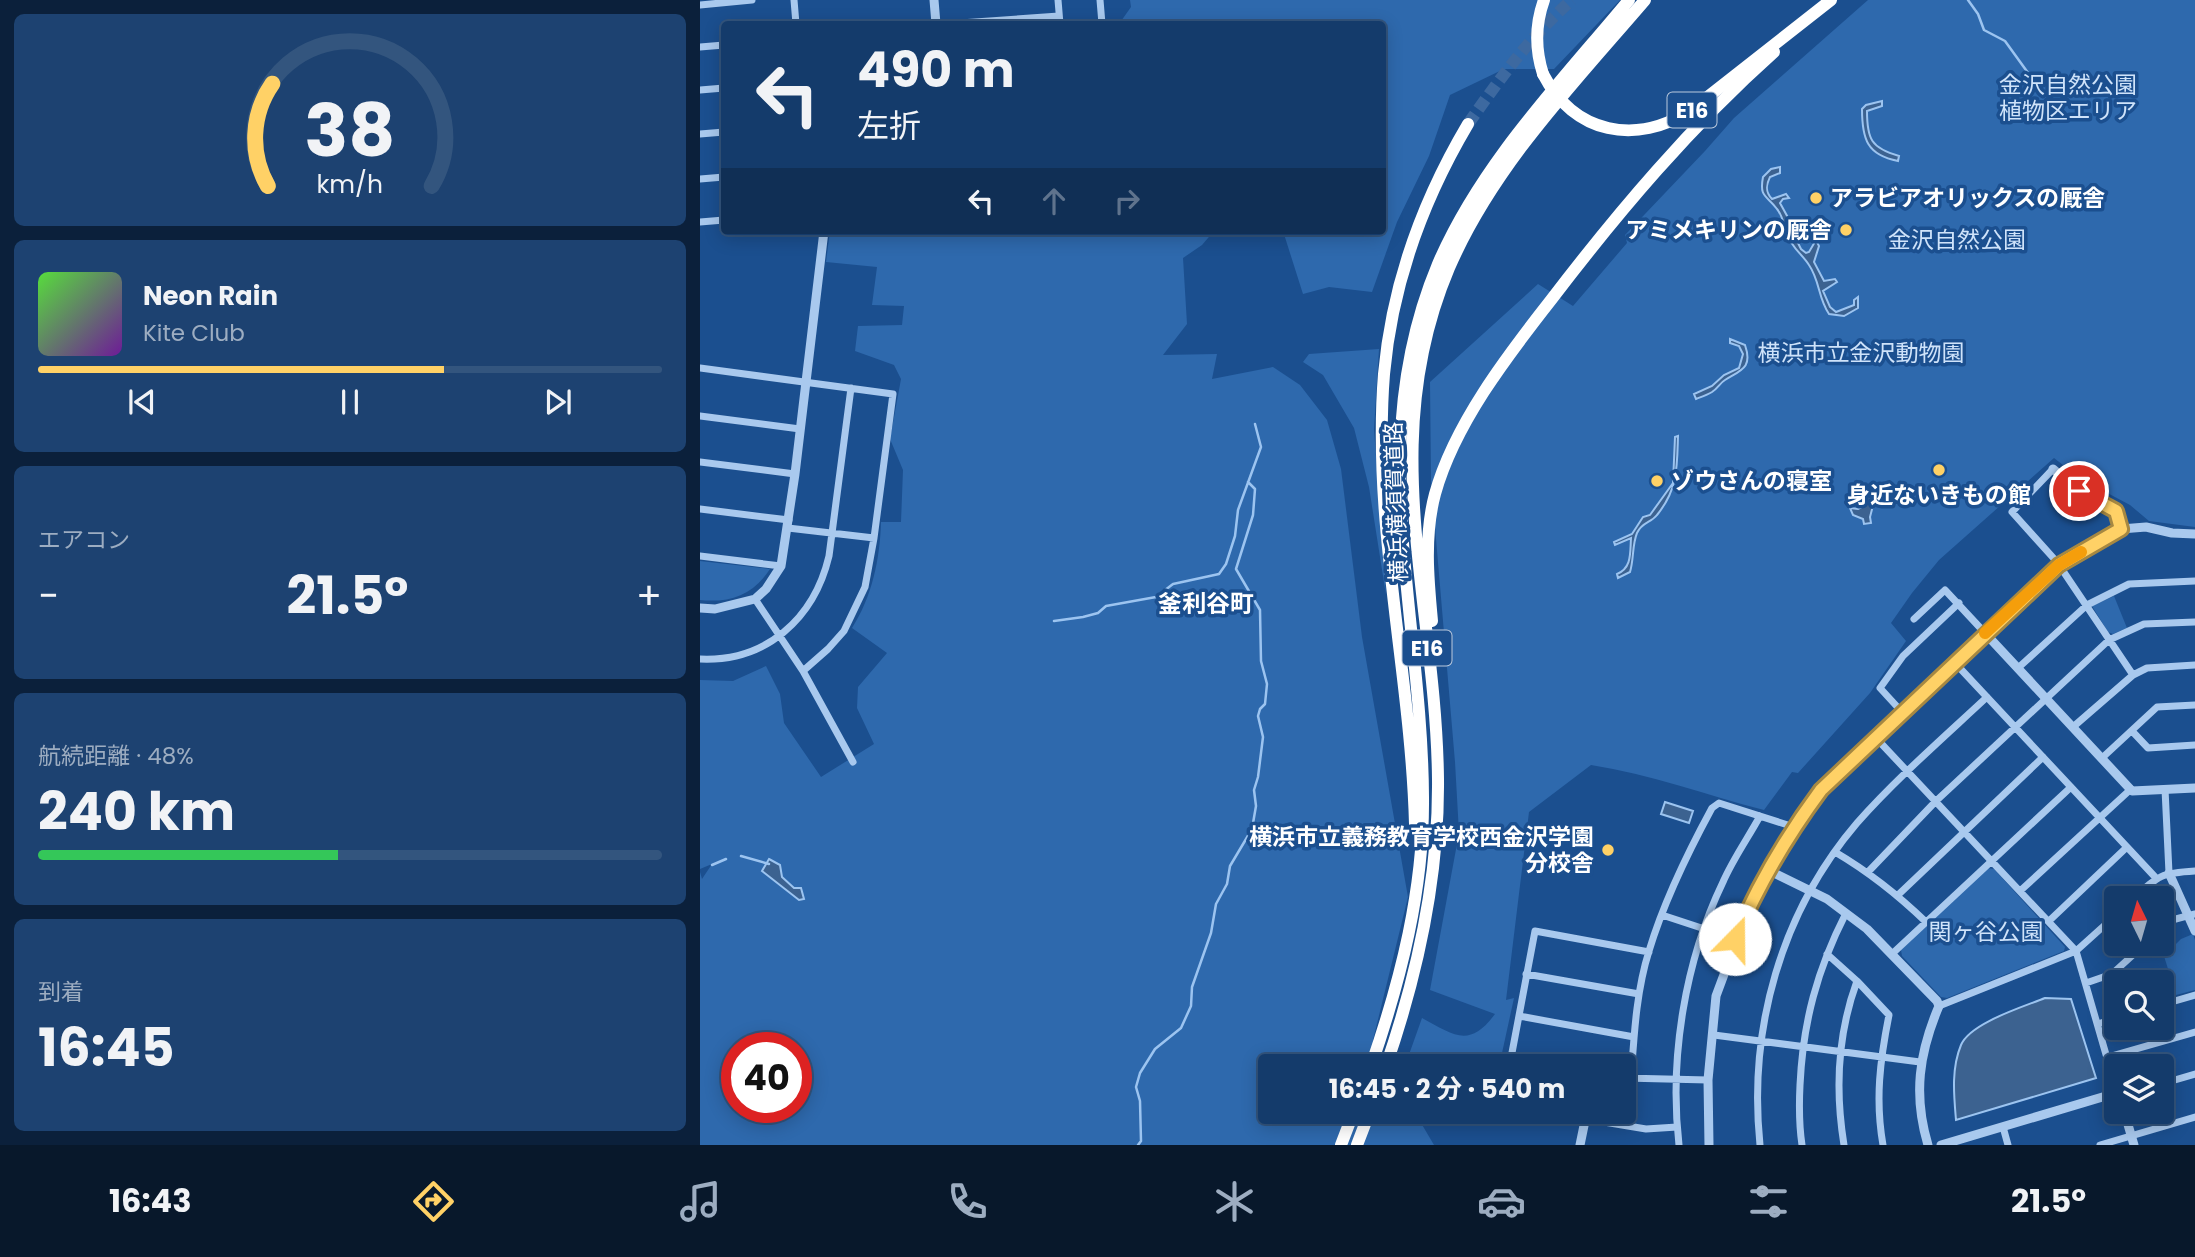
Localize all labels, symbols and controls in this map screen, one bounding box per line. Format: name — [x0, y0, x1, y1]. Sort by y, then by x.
text: 490 m — [857, 36, 1015, 104]
icon: left — [742, 49, 833, 140]
park label: 金沢自然公園 植物区エリア — [1999, 69, 2137, 127]
text: 38 — [304, 80, 396, 181]
road number: E16 — [1668, 92, 1716, 128]
text: 左折 — [857, 103, 921, 148]
text: km/h — [317, 167, 383, 202]
icon: left — [962, 182, 1000, 220]
icon: ahead — [1035, 182, 1073, 220]
icon: right — [1108, 182, 1146, 220]
place label: アラビアオリックスの厩舎 — [1830, 182, 2105, 214]
marker: アラビアオリックスの厩舎 — [1808, 190, 1824, 206]
place label: アミメキリンの厩舎 — [1625, 214, 1832, 246]
marker: アミメキリンの厩舎 — [1838, 222, 1854, 238]
park label: 金沢自然公園 — [1888, 224, 2026, 256]
text: Neon Rain — [143, 278, 278, 314]
text: Kite Club — [143, 317, 245, 349]
park label: 横浜市立金沢動物園 — [1758, 337, 1965, 369]
icon: previous — [123, 383, 161, 421]
icon: pause — [331, 383, 369, 421]
icon: next — [539, 383, 577, 421]
street label: 横浜横須賀道路 — [1377, 421, 1415, 583]
pin — [2049, 461, 2109, 521]
marker: 身近ないきもの館 — [1931, 462, 1947, 478]
place label: ゾウさんの寝室 — [1671, 465, 1832, 497]
icon: arrive — [2060, 472, 2098, 510]
marker: ゾウさんの寝室 — [1649, 473, 1665, 489]
place label: 身近ないきもの館 — [1847, 479, 2031, 511]
text: エアコン — [38, 524, 130, 556]
text: 21.5° — [287, 559, 408, 632]
text: − — [38, 569, 59, 622]
text: + — [636, 569, 662, 622]
district label: 釜利谷町 — [1158, 587, 1254, 620]
road number: E16 — [1402, 630, 1452, 666]
text: 航続距離 · 48% — [38, 740, 194, 772]
text: 240 km — [38, 775, 235, 848]
place label: 横浜市立義務教育学校西金沢学園 分校舎 — [1249, 821, 1594, 879]
marker: 横浜市立義務教育学校西金沢学園 分校舎 — [1600, 842, 1616, 858]
north arrow — [2104, 886, 2174, 956]
map controls — [2104, 886, 2174, 1124]
position arrow — [1698, 902, 1772, 976]
park label: 関ヶ谷公園 — [1929, 916, 2044, 948]
button: search — [2104, 970, 2174, 1040]
text: 到着 — [38, 976, 84, 1008]
text: 16:45 — [38, 1011, 174, 1084]
speed limit sign: 40 — [721, 1032, 812, 1123]
button: layers — [2104, 1054, 2174, 1124]
text: 16:45 · 2 分 · 540 m — [1329, 1071, 1565, 1107]
icon: directions — [409, 1177, 458, 1226]
icon: music — [676, 1177, 725, 1226]
icon: phone — [943, 1177, 992, 1226]
icon: climate — [1210, 1177, 1259, 1226]
icon: car — [1477, 1177, 1526, 1226]
icon: filters — [1744, 1177, 1793, 1226]
text: 16:43 — [109, 1178, 192, 1223]
text: 21.5° — [2011, 1178, 2086, 1223]

